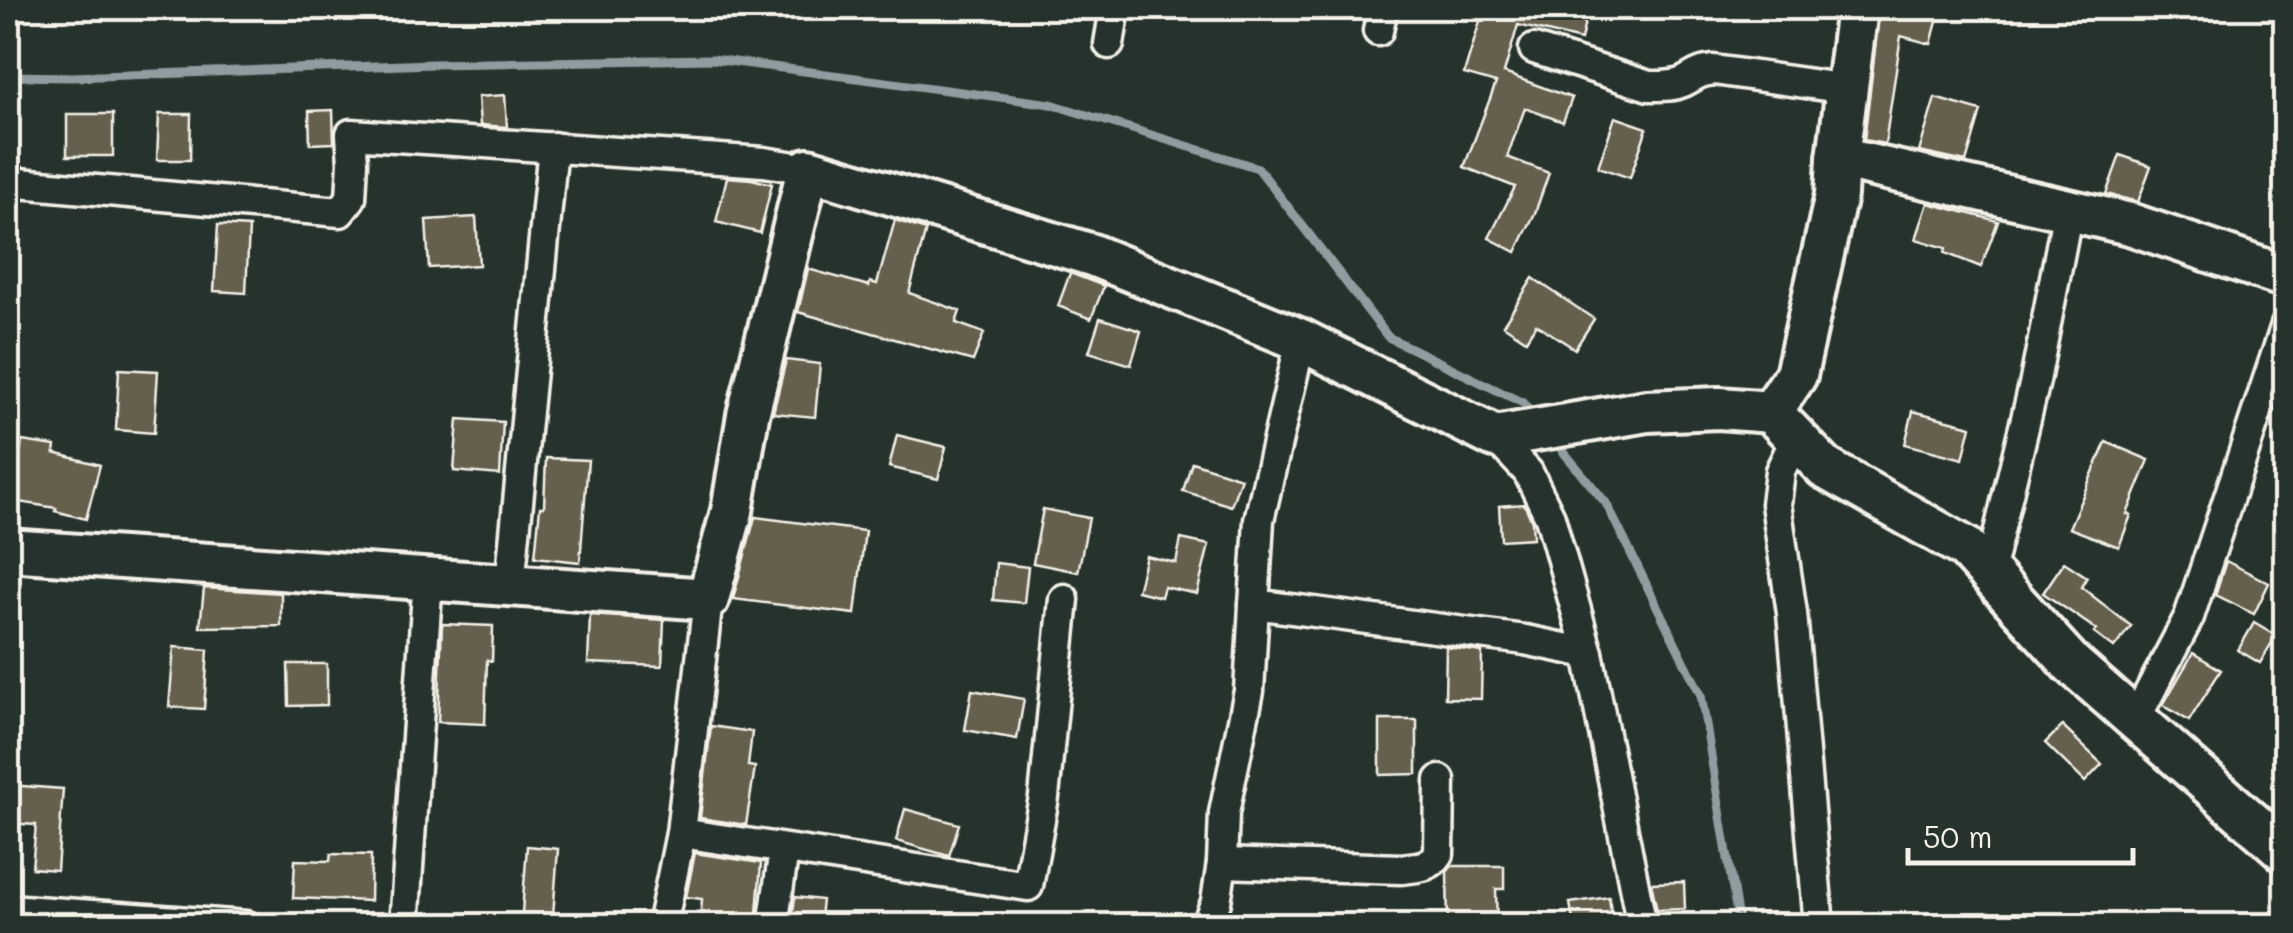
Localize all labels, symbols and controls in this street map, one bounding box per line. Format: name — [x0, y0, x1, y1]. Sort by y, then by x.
scale bar — [1908, 803, 2133, 865]
text: 50 m — [1923, 816, 1993, 856]

